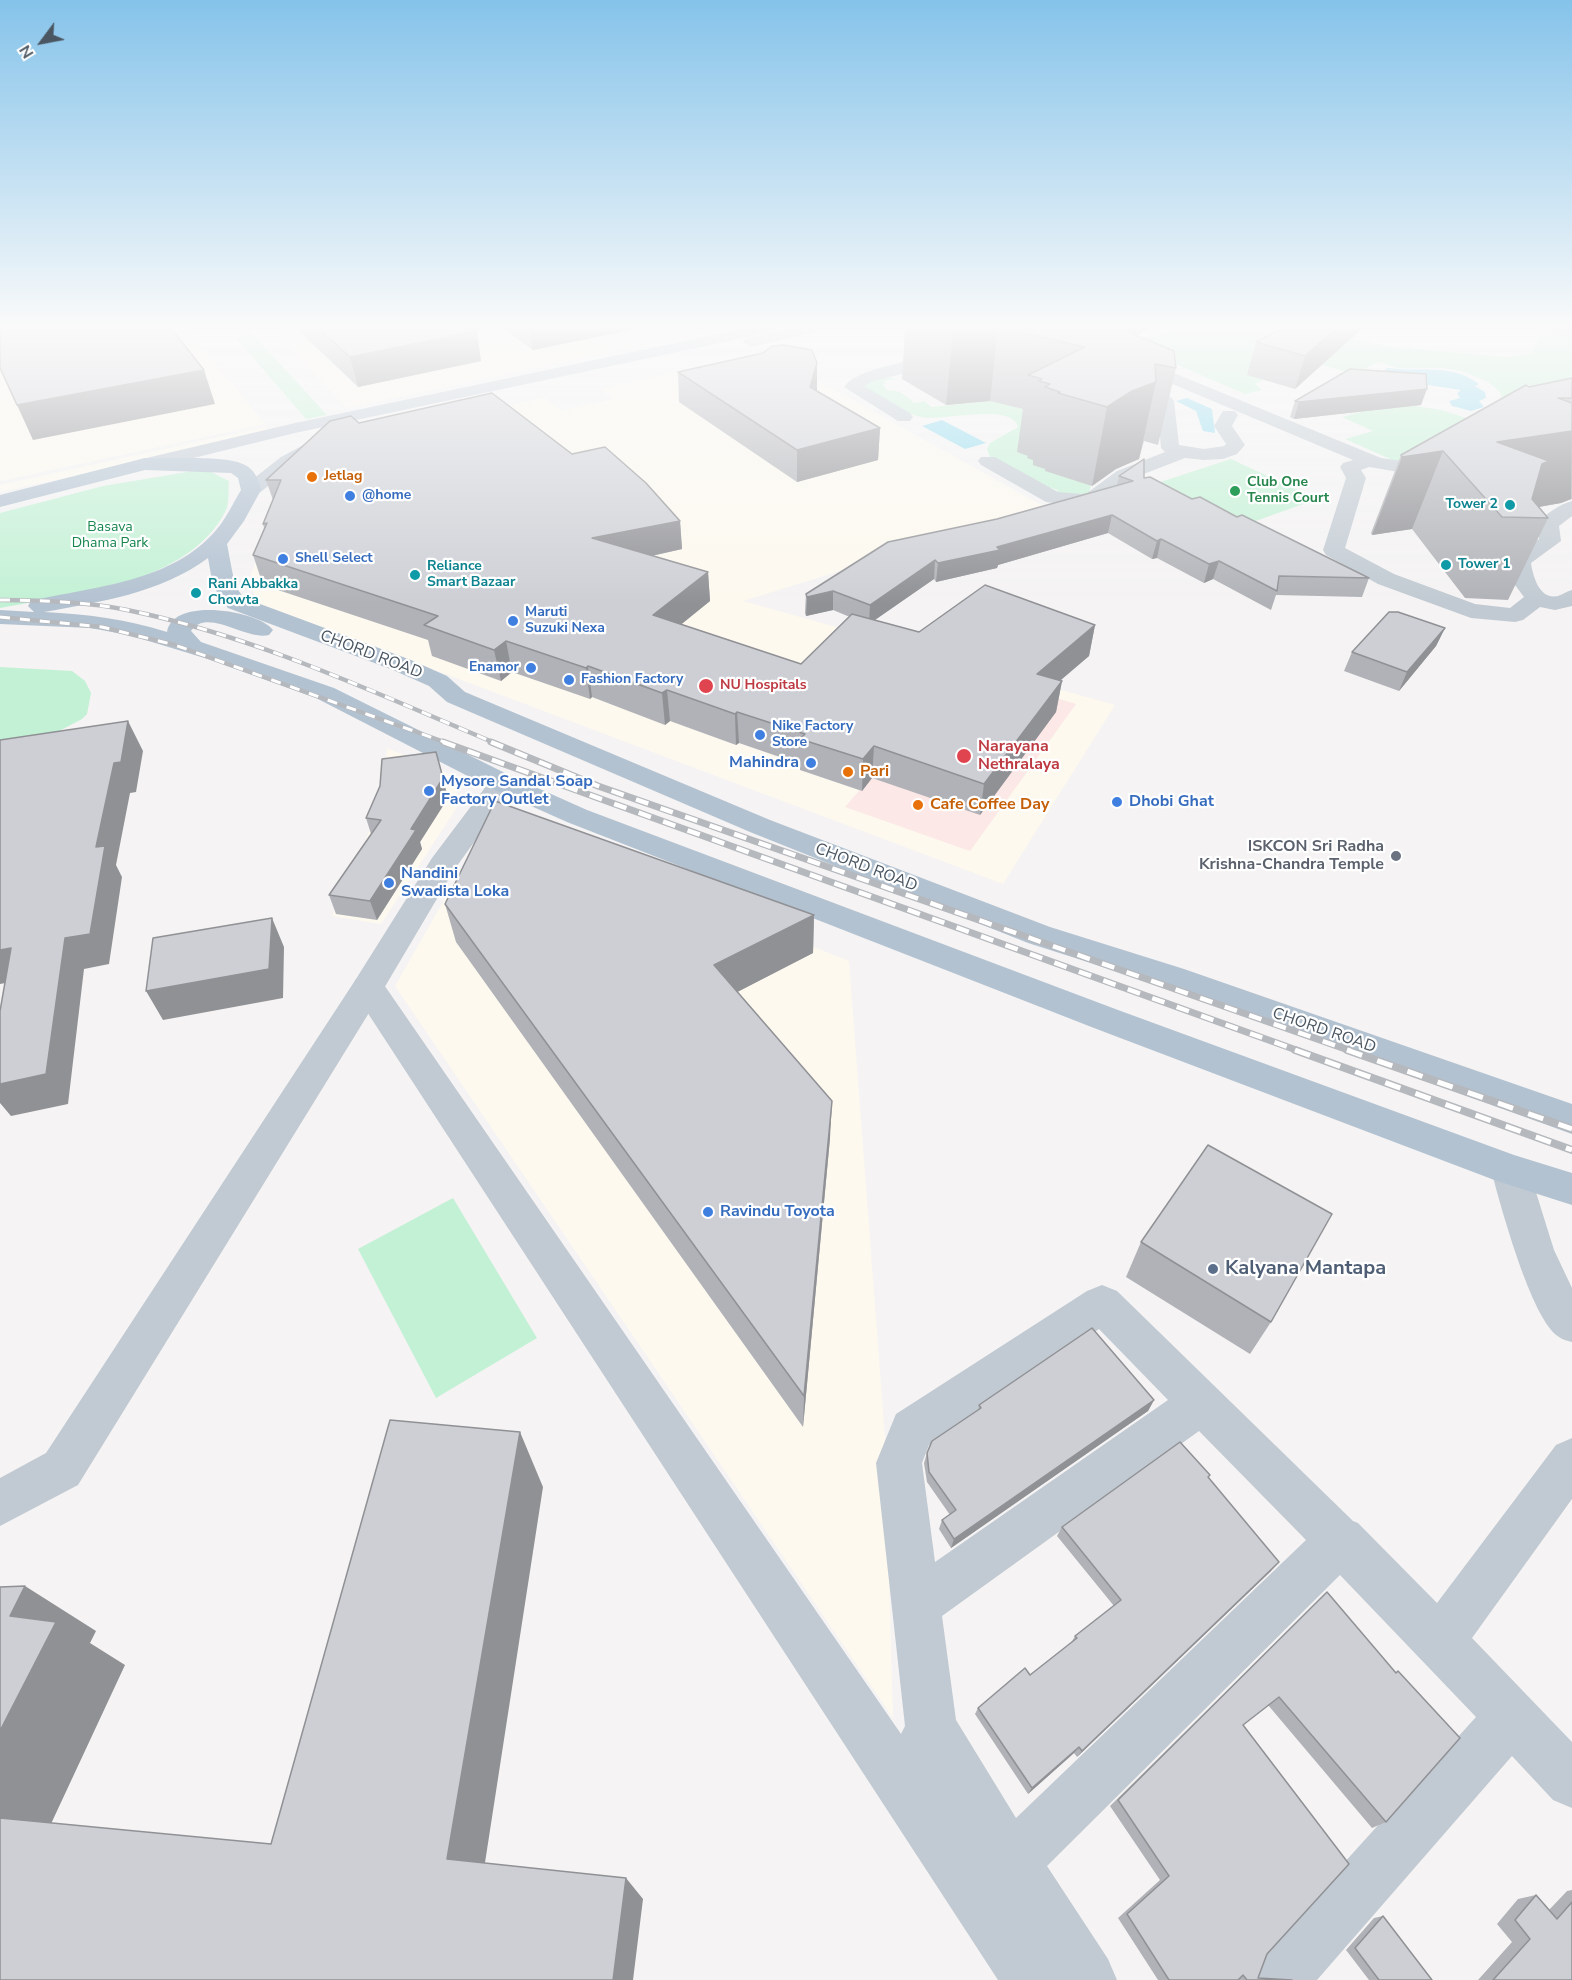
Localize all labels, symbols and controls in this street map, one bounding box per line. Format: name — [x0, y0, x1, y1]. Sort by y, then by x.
north arrow — [12, 12, 72, 72]
text: N — [14, 41, 39, 62]
place label: Jetlag — [324, 469, 362, 485]
marker: Jetlag — [305, 470, 319, 484]
place label: Club One Tennis Court — [1247, 475, 1329, 508]
marker: Club One Tennis Court — [1228, 484, 1242, 498]
place label: @home — [362, 488, 411, 504]
marker: @home — [343, 489, 357, 503]
place label: Tower 2 — [1445, 497, 1498, 513]
marker: Tower 2 — [1503, 498, 1517, 512]
park label: Basava Dhama Park — [72, 520, 148, 552]
place label: Shell Select — [295, 551, 373, 567]
marker: Shell Select — [276, 552, 290, 566]
place label: Tower 1 — [1458, 557, 1511, 573]
marker: Tower 1 — [1439, 558, 1453, 572]
place label: Reliance Smart Bazaar — [427, 559, 515, 592]
marker: Reliance Smart Bazaar — [408, 568, 422, 582]
place label: Rani Abbakka Chowta — [208, 577, 298, 610]
marker: Rani Abbakka Chowta — [189, 586, 203, 600]
place label: Maruti Suzuki Nexa — [525, 605, 605, 638]
marker: Maruti Suzuki Nexa — [506, 614, 520, 628]
street label: CHORD ROAD — [317, 627, 425, 683]
place label: Enamor — [469, 660, 519, 676]
marker: Enamor — [524, 661, 538, 675]
place label: Fashion Factory — [581, 672, 683, 688]
marker: Fashion Factory — [562, 673, 576, 687]
marker: NU Hospitals — [697, 677, 715, 695]
place label: NU Hospitals — [720, 678, 807, 694]
place label: Nike Factory Store — [772, 719, 853, 752]
marker: Nike Factory Store — [753, 728, 767, 742]
place label: Narayana Nethralaya — [978, 737, 1060, 775]
marker: Narayana Nethralaya — [955, 747, 973, 765]
place label: Mahindra — [729, 753, 799, 773]
marker: Mahindra — [804, 756, 818, 770]
place label: Pari — [860, 762, 889, 782]
marker: Pari — [841, 765, 855, 779]
place label: Mysore Sandal Soap Factory Outlet — [441, 772, 593, 810]
marker: Mysore Sandal Soap Factory Outlet — [422, 784, 436, 798]
place label: Dhobi Ghat — [1129, 792, 1214, 812]
place label: Cafe Coffee Day — [930, 795, 1049, 815]
marker: Dhobi Ghat — [1110, 795, 1124, 809]
marker: Cafe Coffee Day — [911, 798, 925, 812]
place label: ISKCON Sri Radha Krishna-Chandra Temple — [1199, 837, 1384, 875]
street label: CHORD ROAD — [812, 840, 920, 896]
marker: ISKCON Sri Radha Krishna-Chandra Temple — [1389, 849, 1403, 863]
place label: Nandini Swadista Loka — [401, 864, 509, 902]
marker: Nandini Swadista Loka — [382, 876, 396, 890]
street label: CHORD ROAD — [1270, 1004, 1378, 1058]
place label: Ravindu Toyota — [720, 1202, 835, 1222]
marker: Ravindu Toyota — [701, 1205, 715, 1219]
place label: Kalyana Mantapa — [1225, 1257, 1386, 1281]
marker: Kalyana Mantapa — [1206, 1262, 1220, 1276]

